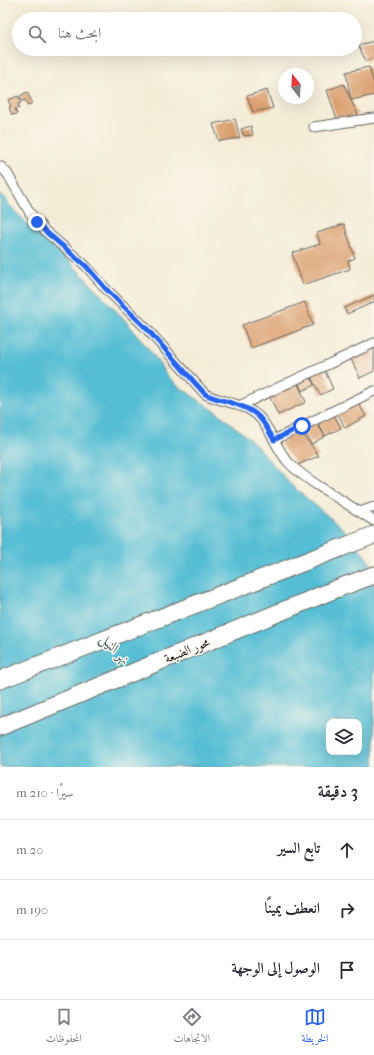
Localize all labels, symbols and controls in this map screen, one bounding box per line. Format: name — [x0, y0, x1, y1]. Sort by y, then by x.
search box — [12, 12, 362, 56]
icon: search — [26, 23, 48, 45]
text: ابحث هنا — [58, 24, 101, 42]
north arrow — [278, 68, 314, 104]
route end — [28, 213, 46, 231]
route start — [293, 417, 311, 435]
water label: نهر النيل — [95, 630, 134, 669]
street label: محور الضبعة — [162, 634, 212, 667]
map controls — [326, 719, 362, 755]
button: layers — [326, 719, 362, 755]
text: 3 دقيقة — [318, 781, 358, 801]
text: سيرًا · 210 m — [16, 785, 74, 800]
text: تابع السير — [278, 839, 320, 857]
icon: ahead — [336, 839, 358, 861]
text: 20 m — [16, 842, 43, 857]
text: انعطف يمينًا — [265, 899, 320, 917]
icon: right — [336, 899, 358, 921]
text: 190 m — [16, 902, 48, 917]
text: الوصول إلى الوجهة — [231, 959, 320, 977]
icon: arrive — [336, 959, 358, 981]
tab: المحفوظات — [46, 1006, 82, 1049]
tab: الاتجاهات — [173, 1006, 210, 1049]
tab: الخريطة — [302, 1006, 328, 1049]

